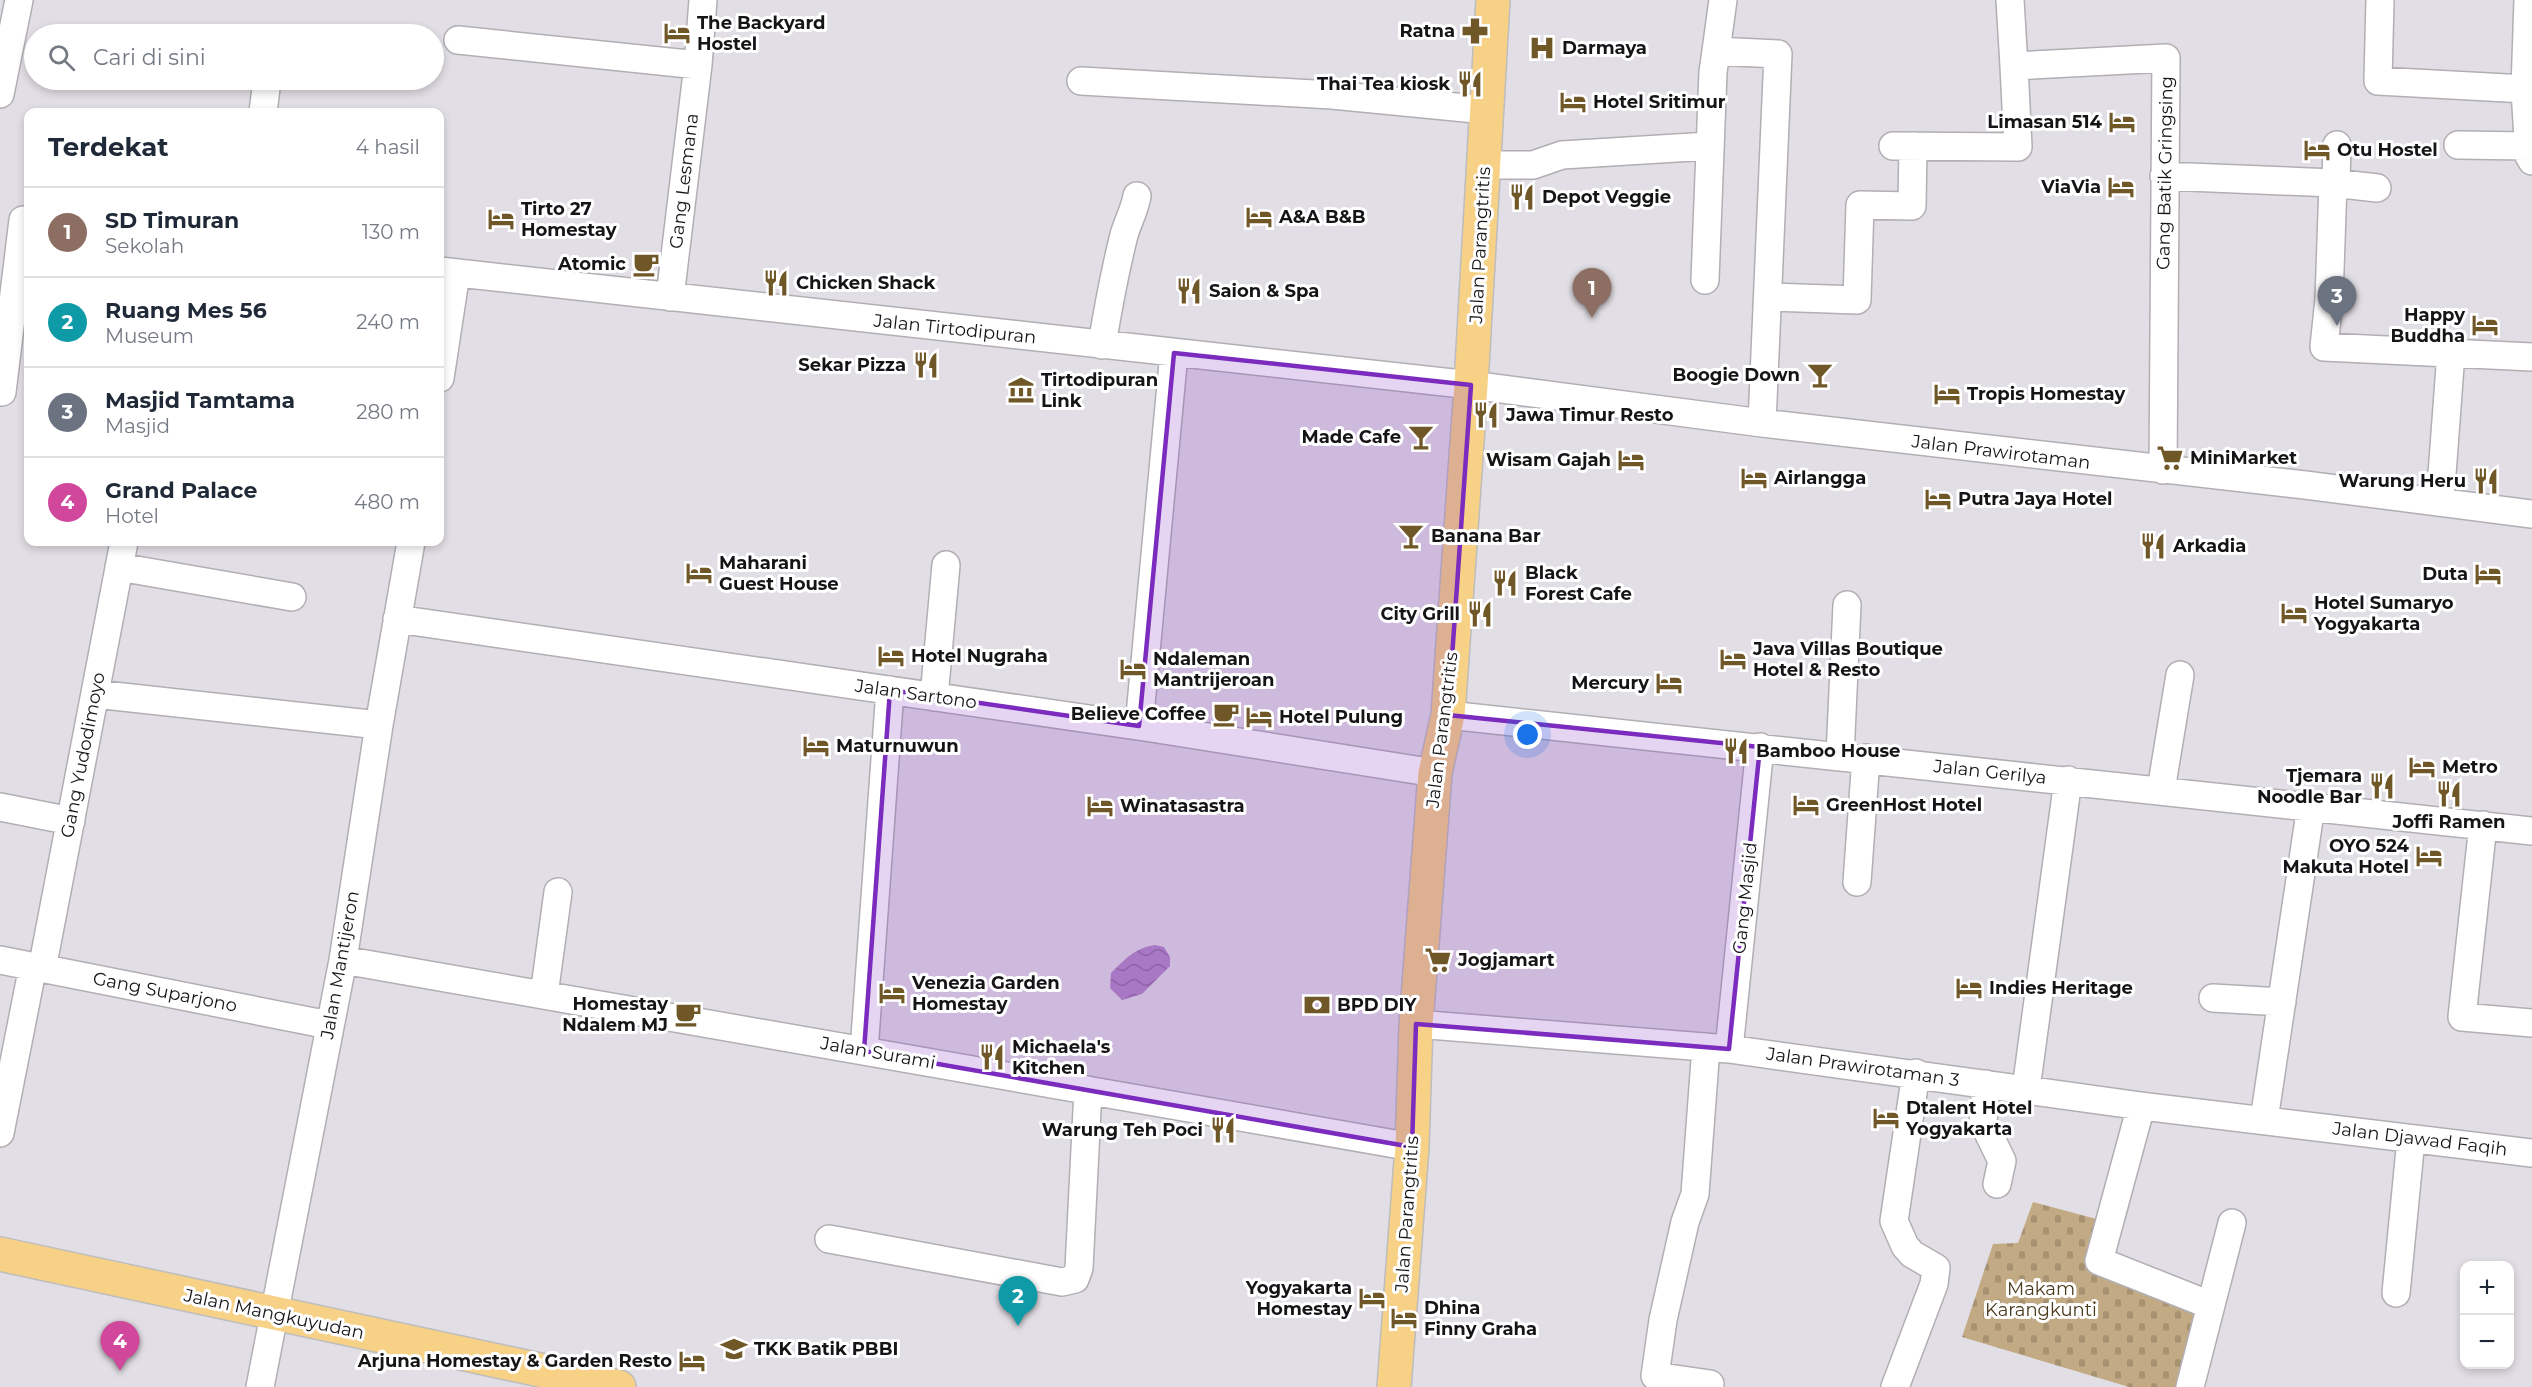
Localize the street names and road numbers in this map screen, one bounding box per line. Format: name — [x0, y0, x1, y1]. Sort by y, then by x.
street label: Gang Batik Gringsing — [2152, 76, 2178, 270]
street label: Gang Lesmana — [665, 112, 703, 250]
street label: Jalan Parangtritis — [1465, 166, 1495, 325]
street label: Jalan Tirtodipuran — [872, 309, 1037, 348]
street label: Jalan Prawirotaman — [1909, 430, 2092, 474]
street label: Jalan Parangtritis — [1421, 651, 1463, 810]
street label: Gang Yudodimoyo — [56, 670, 110, 840]
street label: Jalan Sartono — [853, 674, 978, 713]
street label: Jalan Gerilya — [1931, 755, 2048, 789]
street label: Gang Masjid — [1728, 841, 1762, 955]
street label: Jalan Mantijeron — [316, 889, 364, 1042]
street label: Gang Suparjono — [91, 967, 239, 1017]
street label: Jalan Surami — [818, 1032, 937, 1074]
street label: Jalan Prawirotaman 3 — [1764, 1042, 1961, 1091]
street label: Jalan Djawad Faqih — [2330, 1117, 2509, 1161]
street label: Jalan Parangtritis — [1390, 1135, 1423, 1294]
street label: Jalan Mangkuyudan — [181, 1284, 366, 1344]

